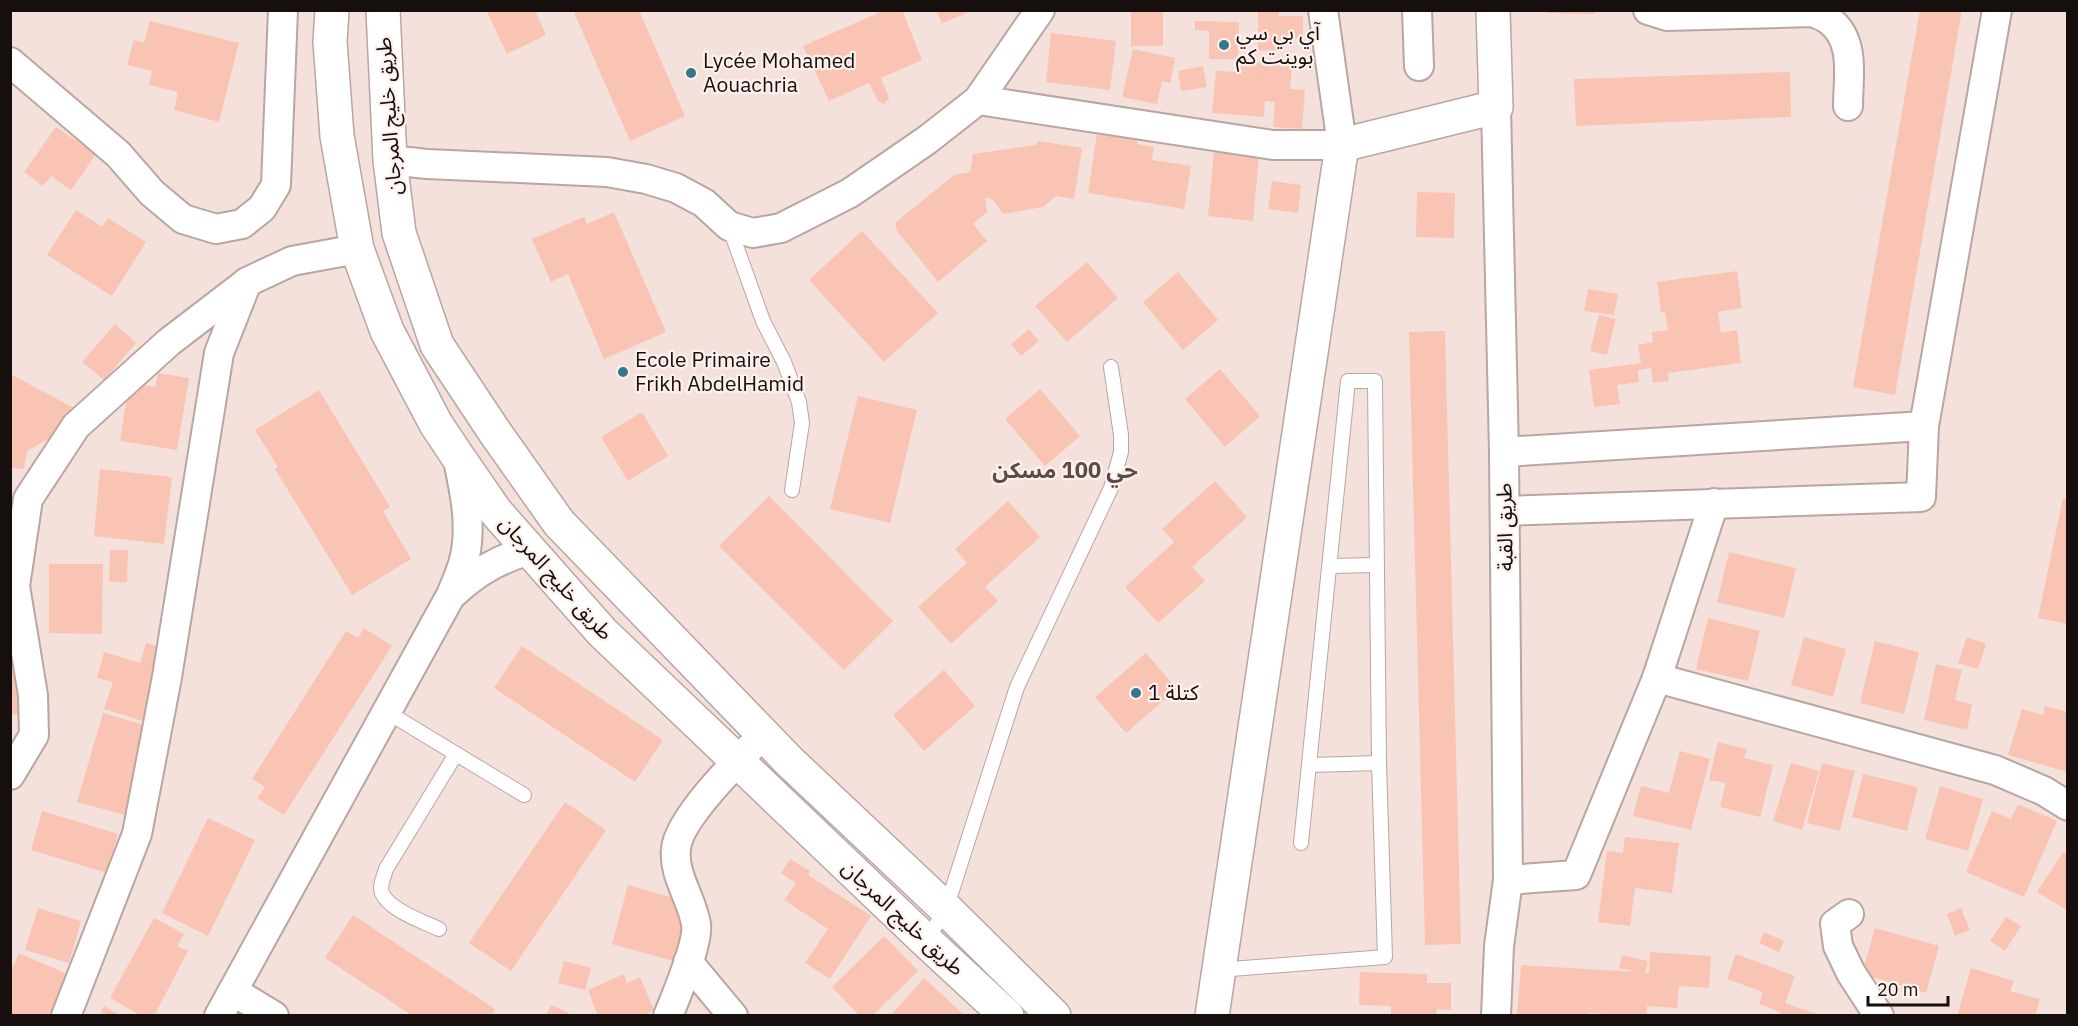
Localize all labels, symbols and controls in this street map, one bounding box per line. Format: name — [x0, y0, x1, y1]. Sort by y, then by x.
place label: آي بي سي بوينت كم — [1236, 18, 1321, 72]
street label: طريق خليج المرجان — [369, 36, 409, 196]
marker: آي بي سي بوينت كم — [1217, 38, 1231, 52]
place label: Lycée Mohamed Aouachria — [703, 46, 856, 98]
marker: Lycée Mohamed Aouachria — [684, 66, 698, 80]
place label: Ecole Primaire Frikh AbdelHamid — [635, 345, 804, 397]
marker: Ecole Primaire Frikh AbdelHamid — [616, 365, 630, 379]
district label: حي 100 مسكن — [992, 455, 1138, 488]
street label: طريق القبة — [1489, 483, 1519, 571]
street label: طريق خليج المرجان — [492, 509, 620, 647]
place label: كتلة 1 — [1148, 678, 1199, 706]
marker: كتلة 1 — [1129, 686, 1143, 700]
street label: طريق خليج المرجان — [835, 853, 971, 983]
scale bar — [1868, 969, 1948, 1007]
text: 20 m — [1877, 978, 1919, 1001]

